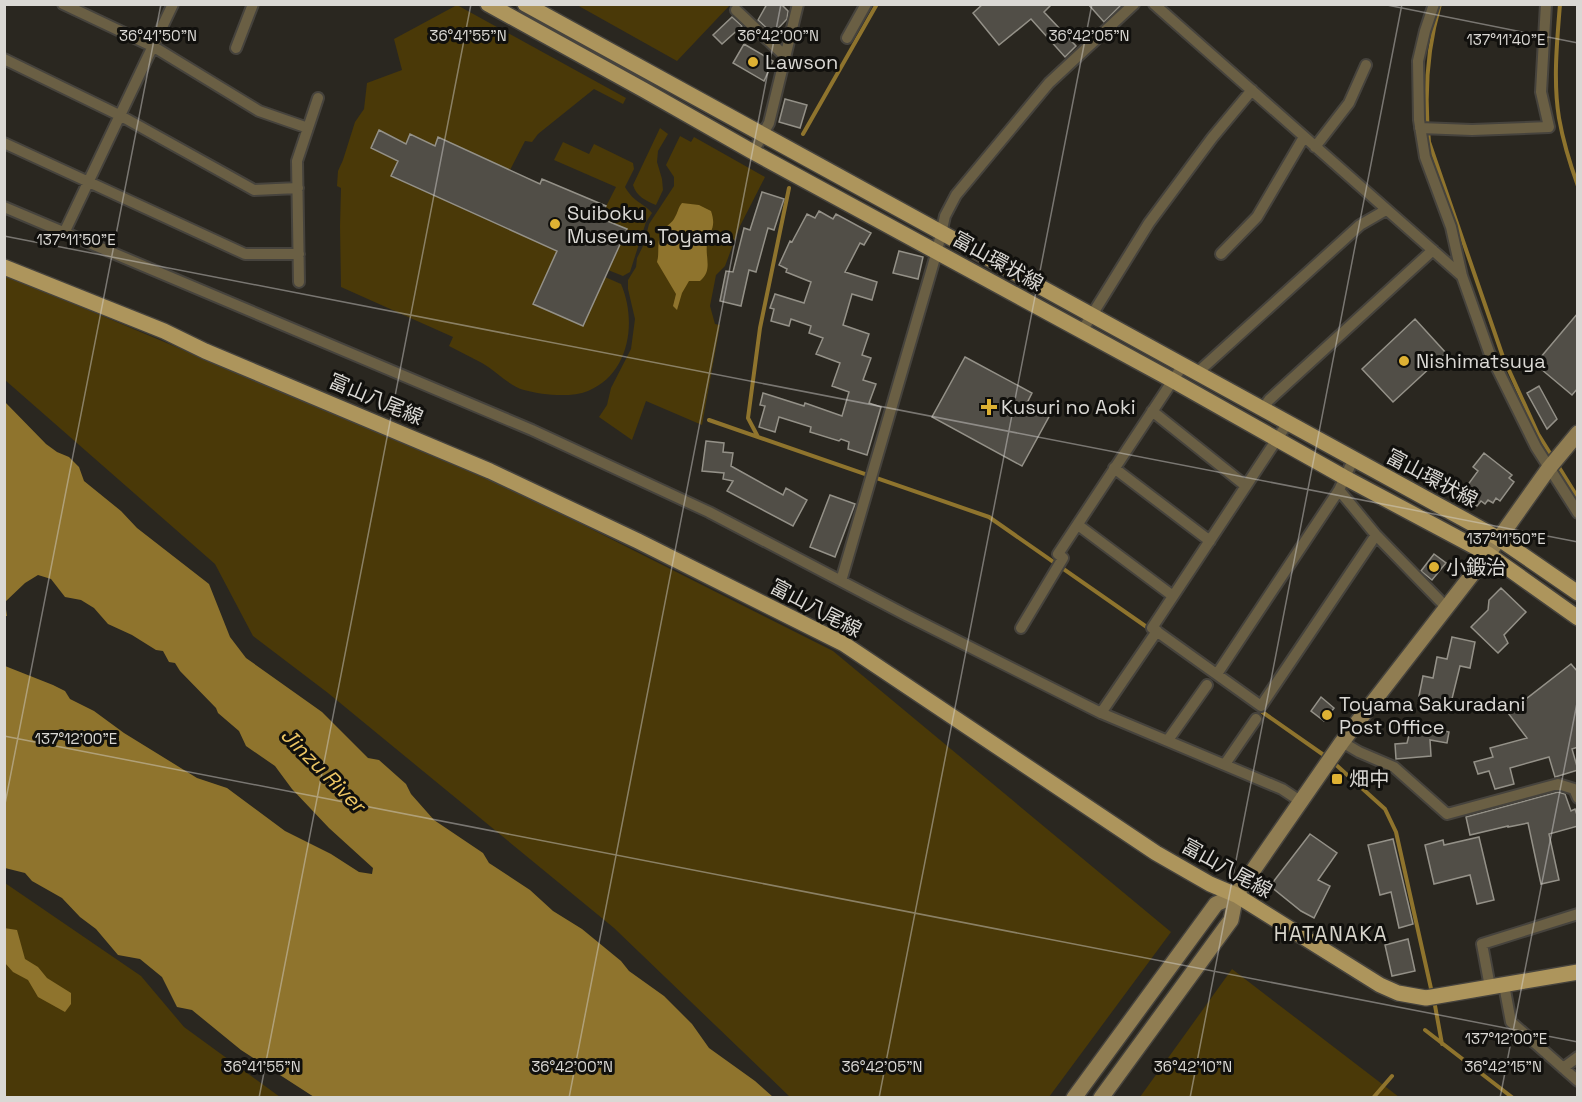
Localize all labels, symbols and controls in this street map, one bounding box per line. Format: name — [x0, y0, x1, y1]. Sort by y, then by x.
text: 36°41'50"N — [119, 26, 197, 45]
text: 36°41'55"N — [429, 26, 507, 45]
text: 36°42'00"N — [737, 26, 819, 45]
text: 36°42'05"N — [1048, 26, 1130, 45]
text: 137°11'40"E — [1467, 30, 1546, 49]
place label: Lawson — [765, 49, 838, 75]
marker: Lawson — [746, 55, 760, 69]
place label: Suiboku Museum, Toyama — [567, 200, 732, 249]
marker: Suiboku Museum, Toyama — [548, 217, 562, 231]
street label: 富山環状線 — [948, 225, 1048, 297]
text: 137°11'50"E — [36, 230, 116, 249]
place label: Nishimatsuya — [1416, 348, 1546, 374]
marker: Nishimatsuya — [1397, 354, 1411, 368]
street label: 富山八尾線 — [325, 367, 427, 431]
place label: Kusuri no Aoki — [1001, 394, 1136, 420]
marker: Kusuri no Aoki — [982, 400, 996, 414]
street label: 富山環状線 — [1382, 443, 1482, 513]
text: 137°11'50"E — [1466, 529, 1546, 548]
place label: 小鍛治 — [1446, 554, 1506, 580]
marker: 小鍛治 — [1427, 560, 1441, 574]
street label: 富山八尾線 — [766, 573, 866, 643]
place label: Toyama Sakuradani Post Office — [1339, 691, 1525, 740]
marker: Toyama Sakuradani Post Office — [1320, 708, 1334, 722]
water label: Jinzu River — [275, 721, 373, 819]
text: 137°12'00"E — [35, 729, 117, 748]
place label: 畑中 — [1349, 766, 1389, 792]
marker: 畑中 — [1330, 772, 1344, 786]
street label: 富山八尾線 — [1177, 832, 1277, 904]
district label: HATANAKA — [1274, 920, 1388, 947]
text: 137°12'00"E — [1465, 1029, 1547, 1048]
text: 36°41'55"N — [223, 1057, 301, 1076]
text: 36°42'00"N — [531, 1057, 613, 1076]
text: 36°42'05"N — [841, 1057, 923, 1076]
text: 36°42'10"N — [1154, 1057, 1232, 1076]
text: 36°42'15"N — [1464, 1057, 1542, 1076]

